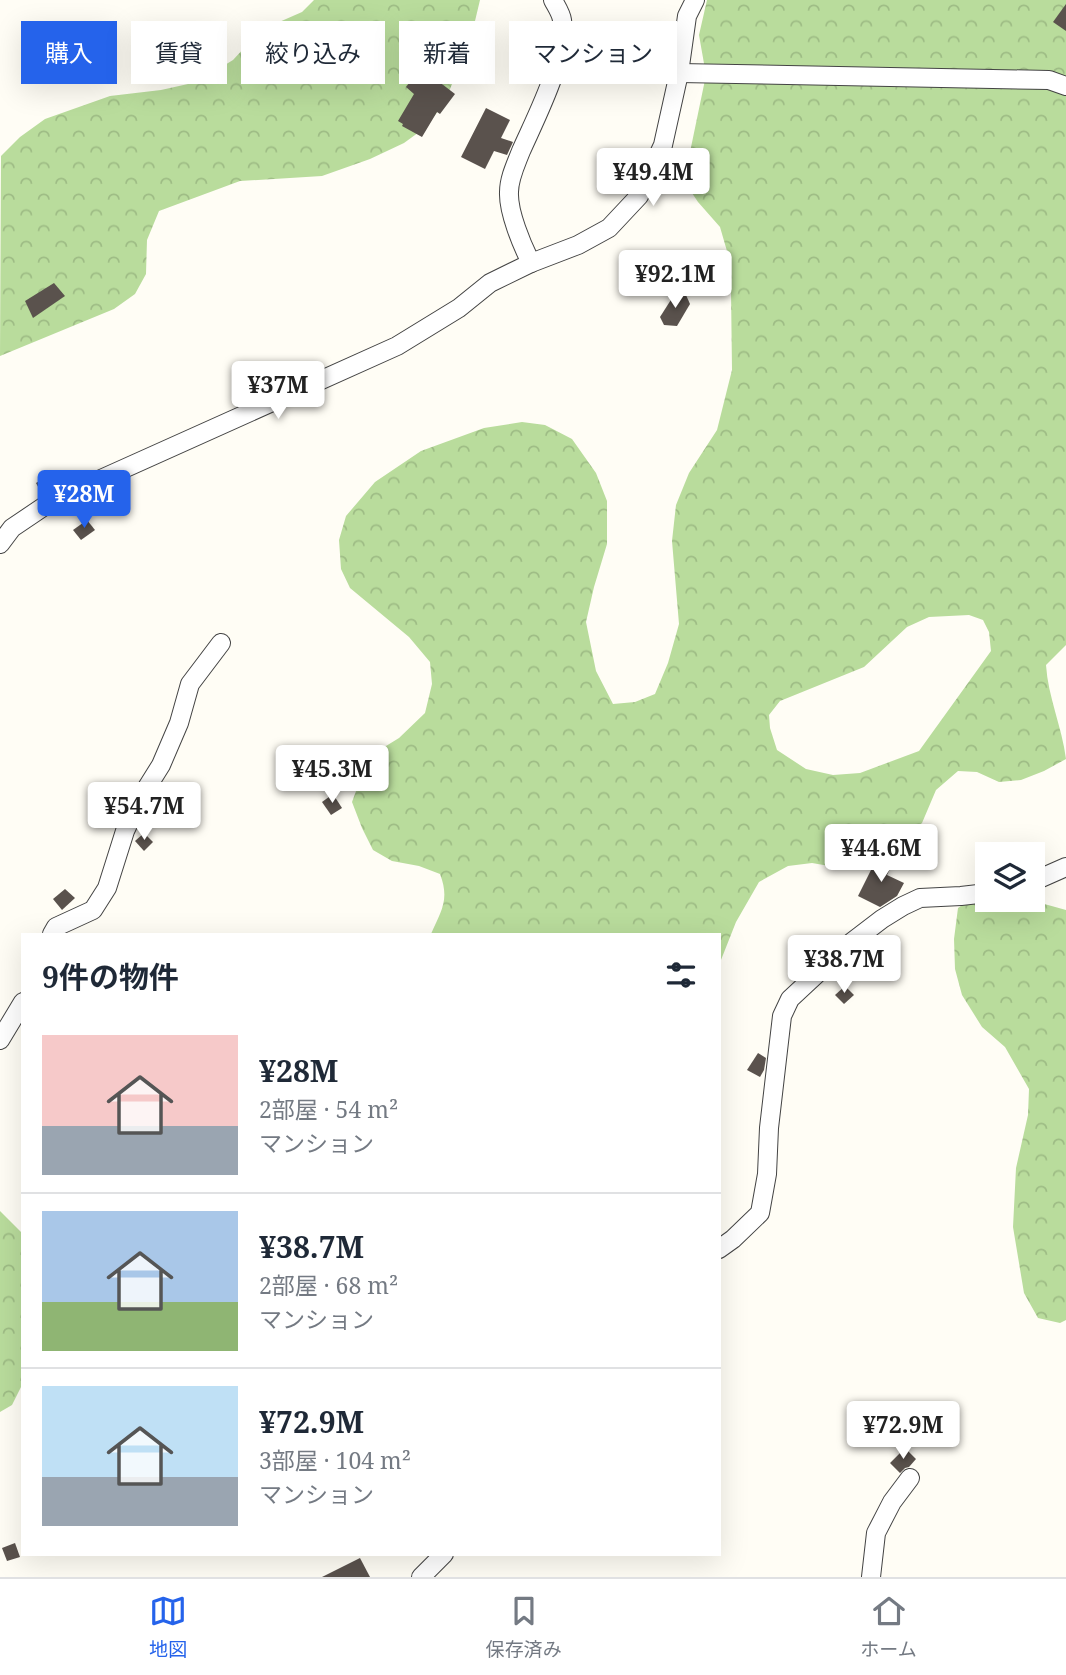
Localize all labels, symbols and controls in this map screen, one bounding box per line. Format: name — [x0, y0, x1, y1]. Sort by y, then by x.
chip: 購入 — [21, 21, 117, 84]
chip: 賃貸 — [131, 21, 227, 84]
chip: 絞り込み — [241, 21, 385, 84]
chip: 新着 — [399, 21, 495, 84]
chip: マンション — [509, 21, 677, 84]
pin: ¥49.4M — [596, 148, 710, 208]
text: ¥49.4M — [613, 155, 693, 187]
pin: ¥92.1M — [618, 250, 732, 310]
text: ¥92.1M — [635, 257, 715, 289]
pin: ¥37M — [237, 362, 319, 421]
text: ¥37M — [248, 368, 308, 400]
pin: ¥28M — [43, 470, 125, 530]
text: ¥28M — [54, 477, 114, 509]
pin: ¥45.3M — [275, 746, 389, 805]
text: ¥45.3M — [292, 752, 372, 784]
pin: ¥54.7M — [87, 782, 201, 842]
text: ¥54.7M — [104, 789, 184, 821]
pin: ¥44.6M — [824, 824, 938, 884]
text: ¥44.6M — [841, 831, 921, 863]
map controls — [975, 842, 1045, 912]
button: layers — [975, 842, 1045, 912]
pin: ¥38.7M — [787, 936, 901, 995]
text: ¥38.7M — [804, 942, 884, 974]
text: 9件の物件 — [42, 956, 179, 997]
icon: filters — [662, 956, 700, 994]
text: ¥28M — [259, 1050, 338, 1091]
icon: home — [98, 1063, 182, 1147]
text: 2部屋 · 54 m² — [259, 1093, 398, 1125]
text: マンション — [259, 1127, 374, 1159]
text: ¥38.7M — [259, 1226, 364, 1267]
icon: home — [98, 1239, 182, 1323]
text: 2部屋 · 68 m² — [259, 1269, 398, 1301]
text: マンション — [259, 1303, 374, 1335]
text: ¥72.9M — [259, 1401, 364, 1442]
pin: ¥72.9M — [846, 1402, 960, 1461]
text: ¥72.9M — [863, 1408, 943, 1440]
icon: home — [98, 1414, 182, 1498]
text: 3部屋 · 104 m² — [259, 1444, 411, 1476]
text: マンション — [259, 1478, 374, 1510]
tab: 地図 — [149, 1592, 187, 1662]
tab: 保存済み — [486, 1592, 562, 1662]
tab: ホーム — [860, 1592, 917, 1662]

